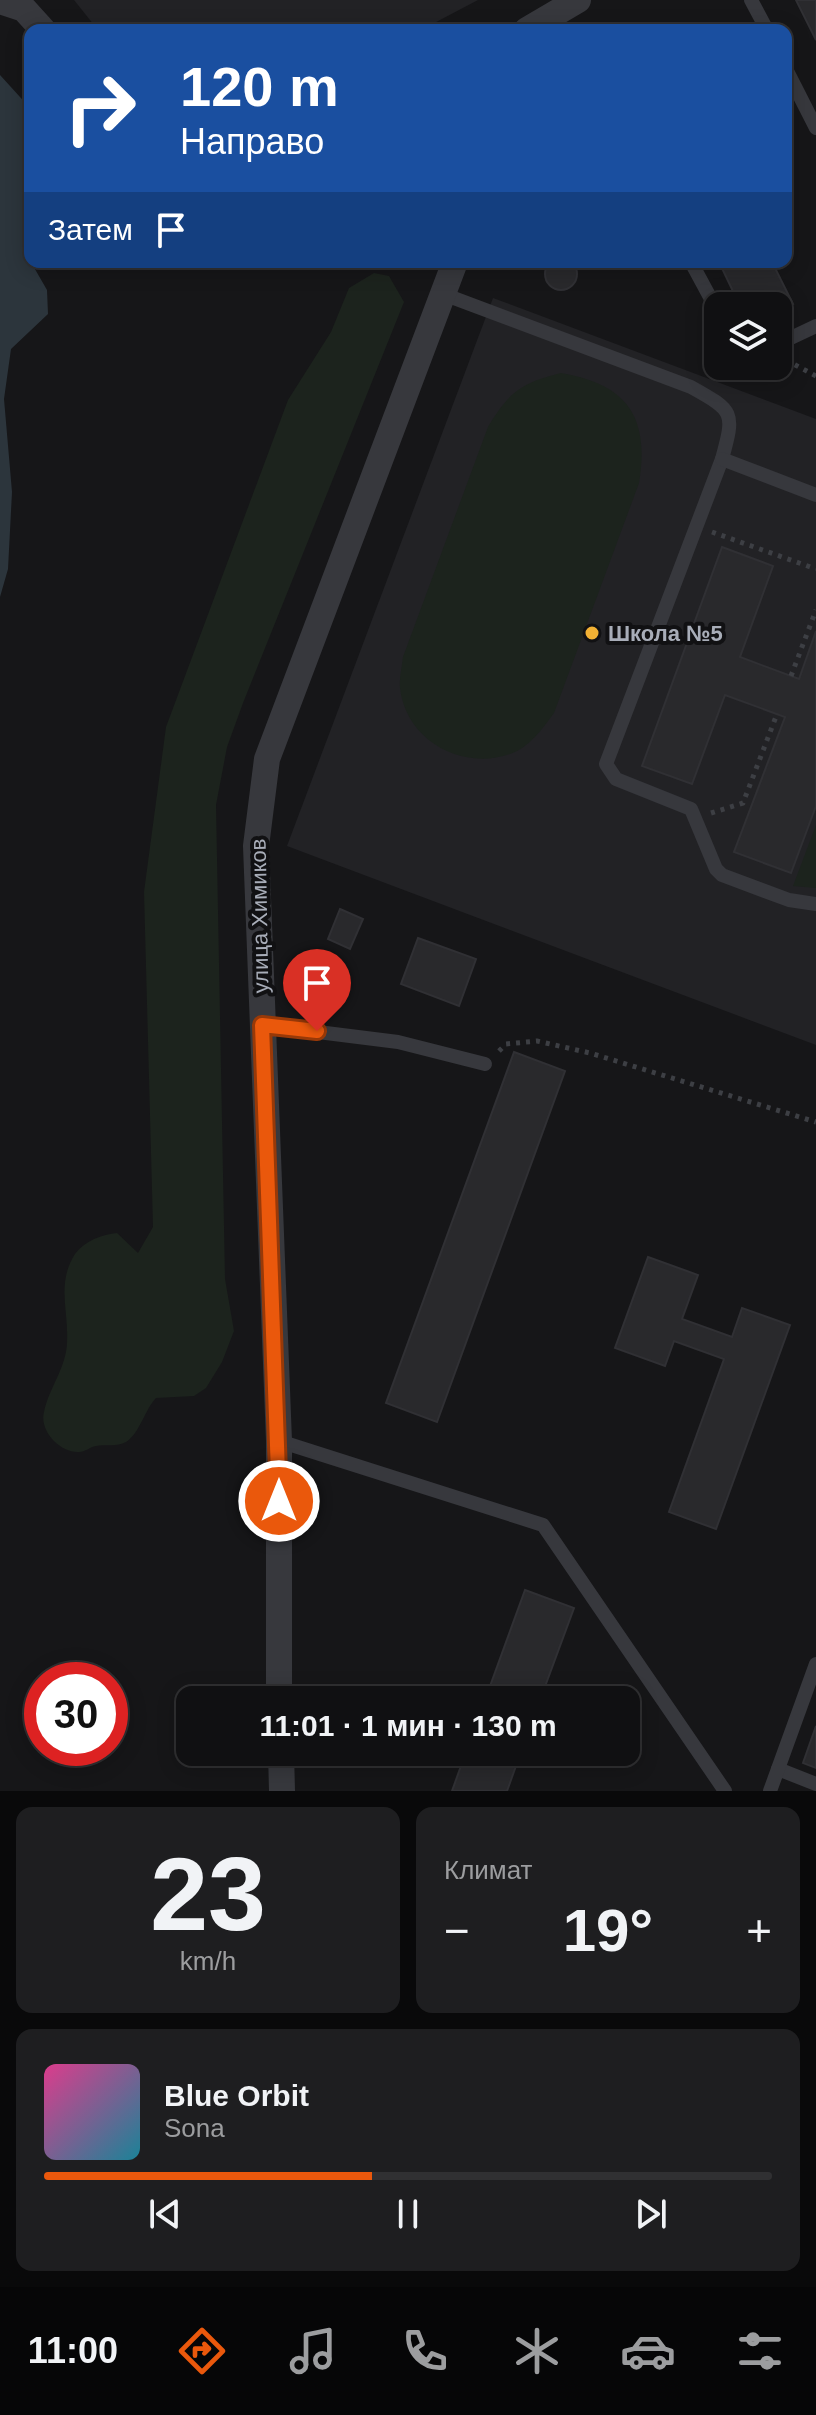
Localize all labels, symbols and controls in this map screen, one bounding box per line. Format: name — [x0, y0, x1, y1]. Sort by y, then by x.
text: 120 m — [180, 55, 339, 118]
icon: right — [48, 56, 152, 160]
text: Направо — [180, 121, 324, 162]
icon: arrive — [149, 208, 193, 252]
text: Затем — [48, 213, 133, 246]
map controls — [704, 292, 792, 380]
button: layers — [704, 292, 792, 380]
place label: Школа №5 — [608, 621, 723, 646]
marker: Школа №5 — [583, 624, 601, 642]
street label: улица Химиков — [246, 838, 273, 994]
pin — [283, 949, 351, 1031]
icon: arrive — [295, 961, 339, 1005]
position arrow — [237, 1459, 321, 1543]
speed limit sign: 30 — [24, 1662, 128, 1766]
text: 11:01 · 1 мин · 130 m — [259, 1709, 557, 1742]
text: 23 — [150, 1836, 266, 1952]
text: Климат — [444, 1855, 533, 1885]
text: 19° — [563, 1897, 653, 1964]
text: − — [444, 1906, 470, 1955]
text: + — [746, 1906, 772, 1955]
text: km/h — [180, 1946, 236, 1976]
text: Blue Orbit — [164, 2079, 309, 2112]
text: Sona — [164, 2113, 225, 2143]
icon: previous — [143, 2192, 187, 2236]
icon: pause — [386, 2192, 430, 2236]
icon: next — [629, 2192, 673, 2236]
icon: directions — [174, 2323, 230, 2379]
icon: music — [285, 2323, 341, 2379]
icon: phone — [397, 2323, 453, 2379]
icon: climate — [509, 2323, 565, 2379]
icon: car — [620, 2323, 676, 2379]
icon: filters — [732, 2323, 788, 2379]
text: 11:00 — [28, 2330, 118, 2371]

